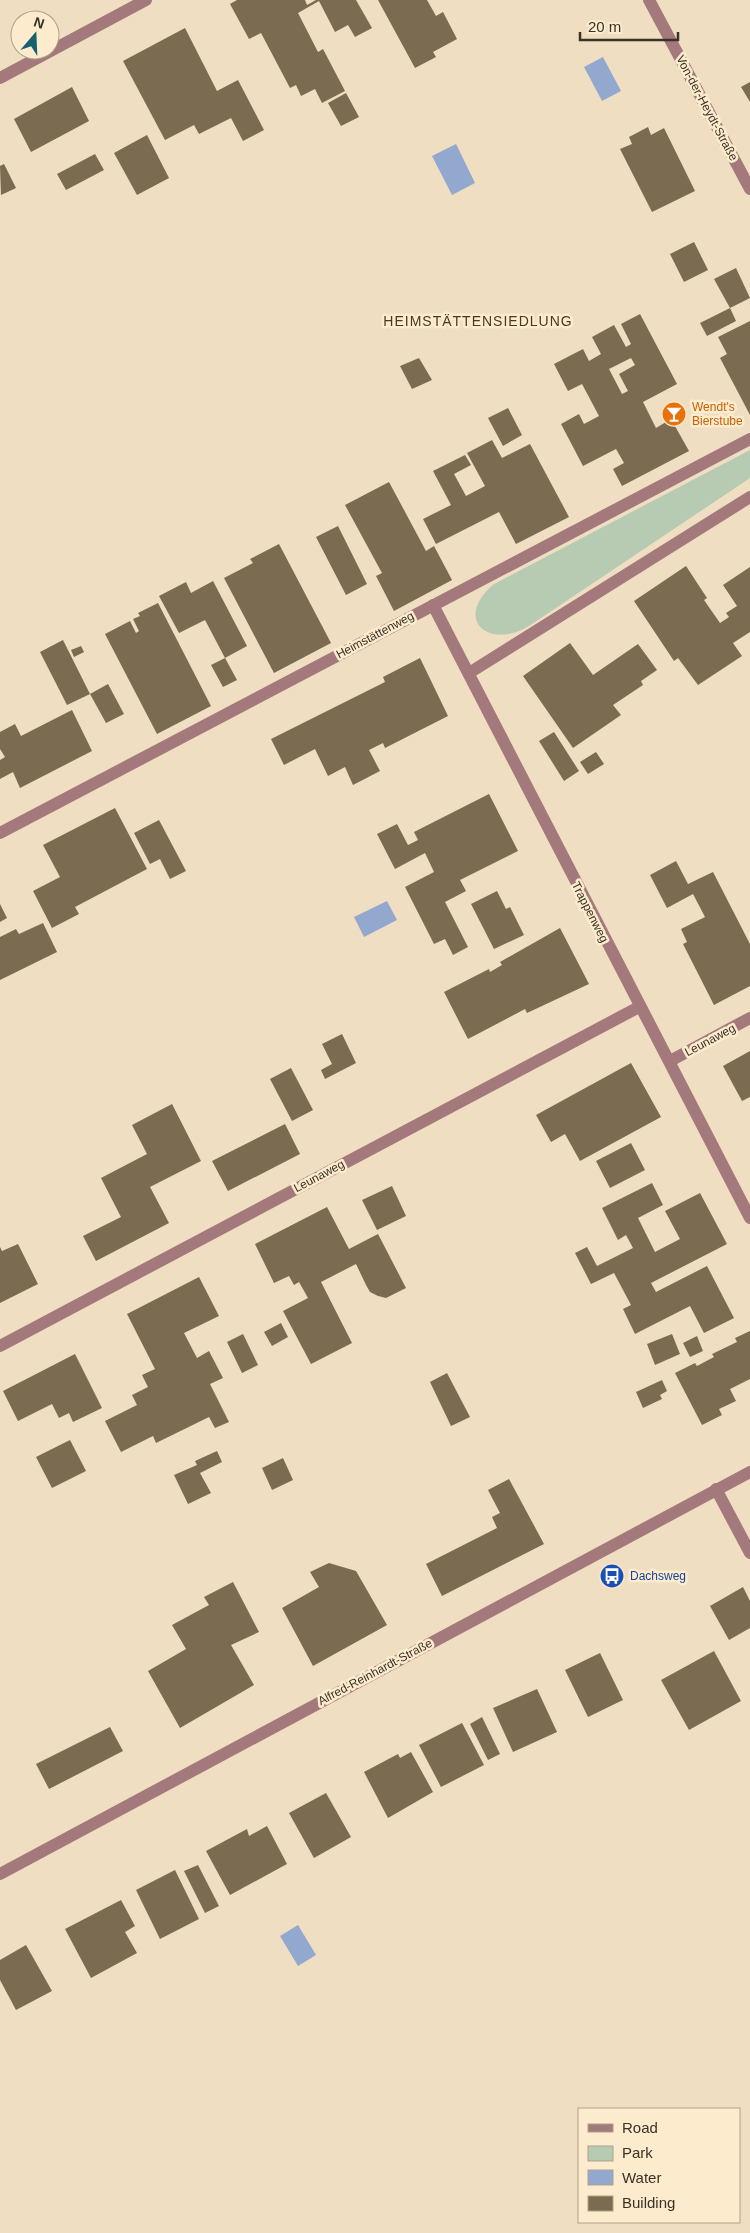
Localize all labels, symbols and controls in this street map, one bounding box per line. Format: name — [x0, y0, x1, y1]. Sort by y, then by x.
north arrow — [10, 10, 60, 60]
scale bar — [580, 10, 678, 42]
text: N — [32, 13, 47, 32]
text: 20 m — [588, 18, 621, 35]
street label: Von-der-Heydt-Straße — [673, 53, 741, 163]
district label: HEIMSTÄTTENSIEDLUNG — [383, 313, 573, 329]
place label: Wendt's Bierstube — [692, 400, 743, 428]
bar icon: Wendt's Bierstube — [661, 401, 687, 427]
street label: Heimstättenweg — [334, 609, 416, 661]
street label: Trappenweg — [569, 879, 611, 945]
street label: Leunaweg — [682, 1021, 738, 1059]
street label: Leunaweg — [291, 1157, 347, 1195]
bus stop icon: Dachsweg — [599, 1563, 625, 1589]
place label: Dachsweg — [630, 1569, 686, 1583]
street label: Alfred-Reinhardt-Straße — [315, 1636, 435, 1708]
legend — [578, 2108, 740, 2223]
text: Road — [622, 2119, 658, 2136]
text: Park — [622, 2144, 653, 2161]
text: Water — [622, 2169, 661, 2186]
text: Building — [622, 2194, 675, 2211]

